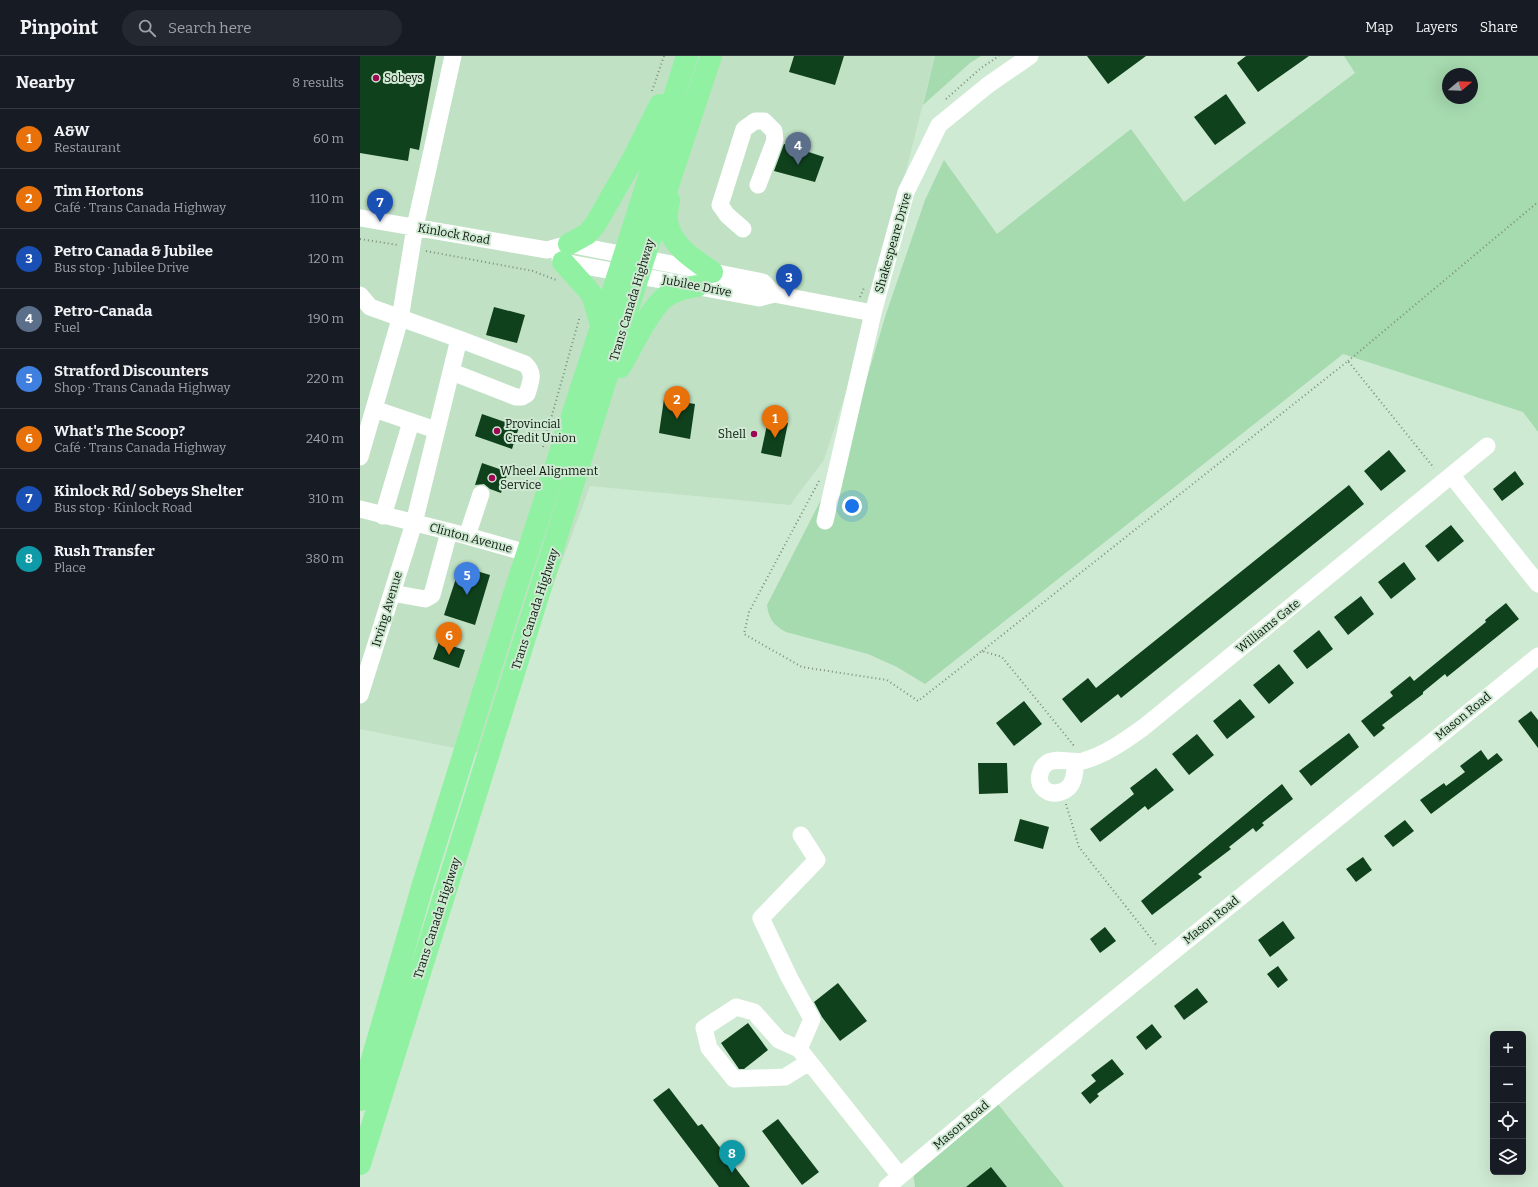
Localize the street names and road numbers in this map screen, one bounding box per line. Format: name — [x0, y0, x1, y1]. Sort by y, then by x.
street label: Shakespeare Drive — [872, 191, 914, 295]
street label: Kinlock Road — [417, 221, 491, 247]
street label: Trans Canada Highway — [607, 237, 657, 363]
street label: Jubilee Drive — [660, 272, 733, 300]
street label: Clinton Avenue — [428, 520, 514, 556]
street label: Trans Canada Highway — [509, 546, 561, 671]
street label: Irving Avenue — [369, 570, 405, 648]
street label: Williams Gate — [1233, 596, 1303, 656]
street label: Mason Road — [1432, 689, 1494, 743]
street label: Trans Canada Highway — [411, 855, 463, 980]
street label: Mason Road — [1180, 893, 1242, 947]
street label: Mason Road — [930, 1098, 992, 1152]

